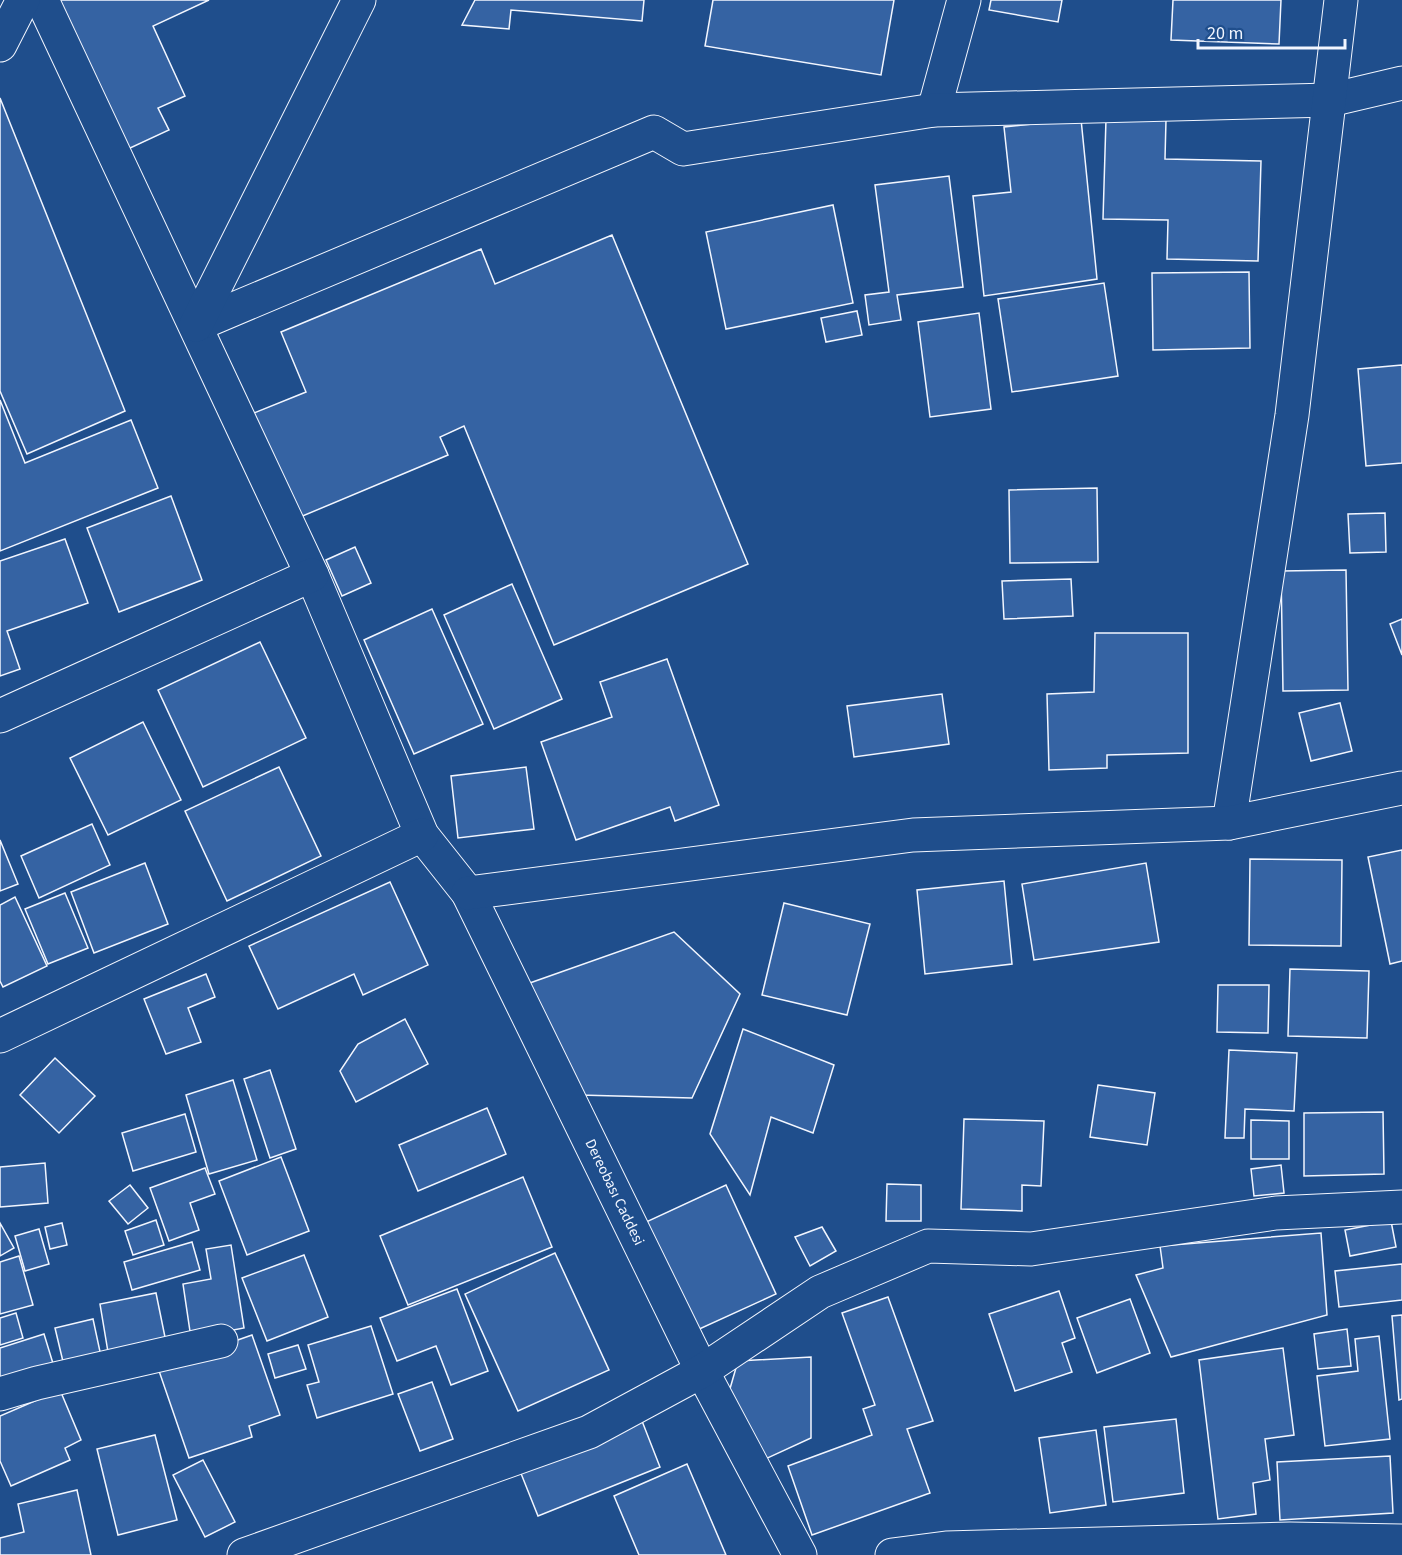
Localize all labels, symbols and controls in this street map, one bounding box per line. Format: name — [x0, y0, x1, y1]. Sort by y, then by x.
scale bar — [1198, 12, 1345, 50]
text: 20 m — [1207, 21, 1243, 46]
street label: Dereobası Caddesi — [580, 1135, 649, 1249]

